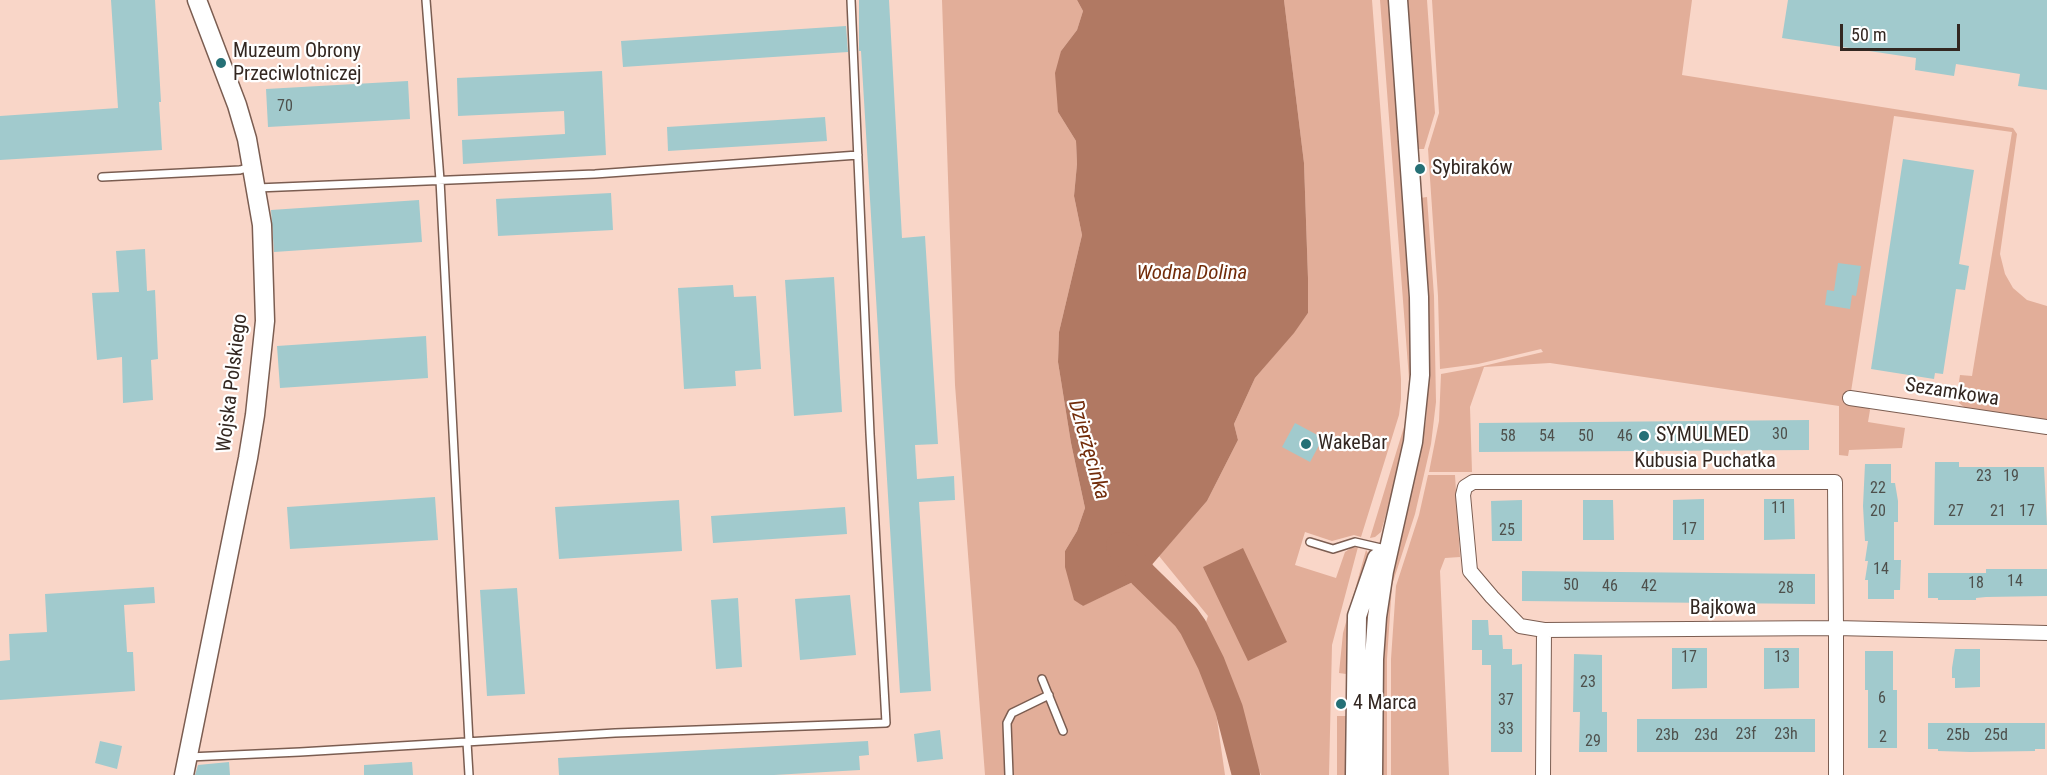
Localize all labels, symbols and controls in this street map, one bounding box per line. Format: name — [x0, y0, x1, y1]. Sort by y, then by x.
scale bar — [1843, 12, 1963, 50]
text: 50 m — [1851, 24, 1886, 45]
place label: Muzeum Obrony Przeciwlotniczej — [233, 40, 362, 87]
marker: Muzeum Obrony Przeciwlotniczej — [214, 56, 228, 70]
house number: 70 — [277, 97, 293, 117]
place label: Sybiraków — [1432, 157, 1512, 181]
marker: Sybiraków — [1413, 162, 1427, 176]
water label: Wodna Dolina — [1137, 261, 1247, 287]
street label: Wojska Polskiego — [213, 312, 253, 454]
street label: Sezamkowa — [1903, 374, 2001, 412]
water label: Dzierżęcinka — [1062, 397, 1114, 503]
place label: SYMULMED — [1656, 424, 1749, 448]
house number: 30 — [1772, 425, 1788, 445]
house number: 58 — [1500, 427, 1516, 447]
house number: 54 — [1539, 427, 1555, 447]
house number: 50 — [1578, 427, 1594, 447]
house number: 46 — [1617, 427, 1633, 447]
marker: SYMULMED — [1637, 429, 1651, 443]
place label: WakeBar — [1318, 432, 1387, 456]
marker: WakeBar — [1299, 437, 1313, 451]
street label: Kubusia Puchatka — [1634, 450, 1776, 474]
house number: 23 — [1976, 467, 1992, 487]
house number: 19 — [2003, 467, 2019, 487]
house number: 22 — [1870, 479, 1886, 499]
house number: 11 — [1771, 499, 1787, 519]
house number: 20 — [1870, 502, 1886, 522]
house number: 27 — [1948, 502, 1964, 522]
house number: 21 — [1990, 502, 2006, 522]
house number: 17 — [2019, 502, 2035, 522]
house number: 17 — [1681, 520, 1697, 540]
house number: 25 — [1499, 521, 1515, 541]
house number: 14 — [1873, 560, 1889, 580]
house number: 14 — [2007, 572, 2023, 592]
house number: 18 — [1968, 574, 1984, 594]
house number: 50 — [1563, 576, 1579, 596]
house number: 46 — [1602, 577, 1618, 597]
house number: 42 — [1641, 577, 1657, 597]
house number: 28 — [1778, 579, 1794, 599]
street label: Bajkowa — [1690, 597, 1756, 621]
house number: 17 — [1681, 648, 1697, 668]
house number: 13 — [1774, 648, 1790, 668]
house number: 23 — [1580, 673, 1596, 693]
house number: 6 — [1878, 689, 1886, 709]
house number: 37 — [1498, 691, 1514, 711]
place label: 4 Marca — [1353, 692, 1417, 716]
marker: 4 Marca — [1334, 697, 1348, 711]
house number: 33 — [1498, 720, 1514, 740]
house number: 23f — [1736, 725, 1756, 745]
house number: 23h — [1774, 725, 1798, 745]
house number: 23b — [1655, 726, 1679, 746]
house number: 23d — [1694, 726, 1718, 746]
house number: 25b — [1946, 726, 1970, 746]
house number: 25d — [1984, 726, 2008, 746]
house number: 2 — [1879, 728, 1887, 748]
house number: 29 — [1585, 732, 1601, 752]

